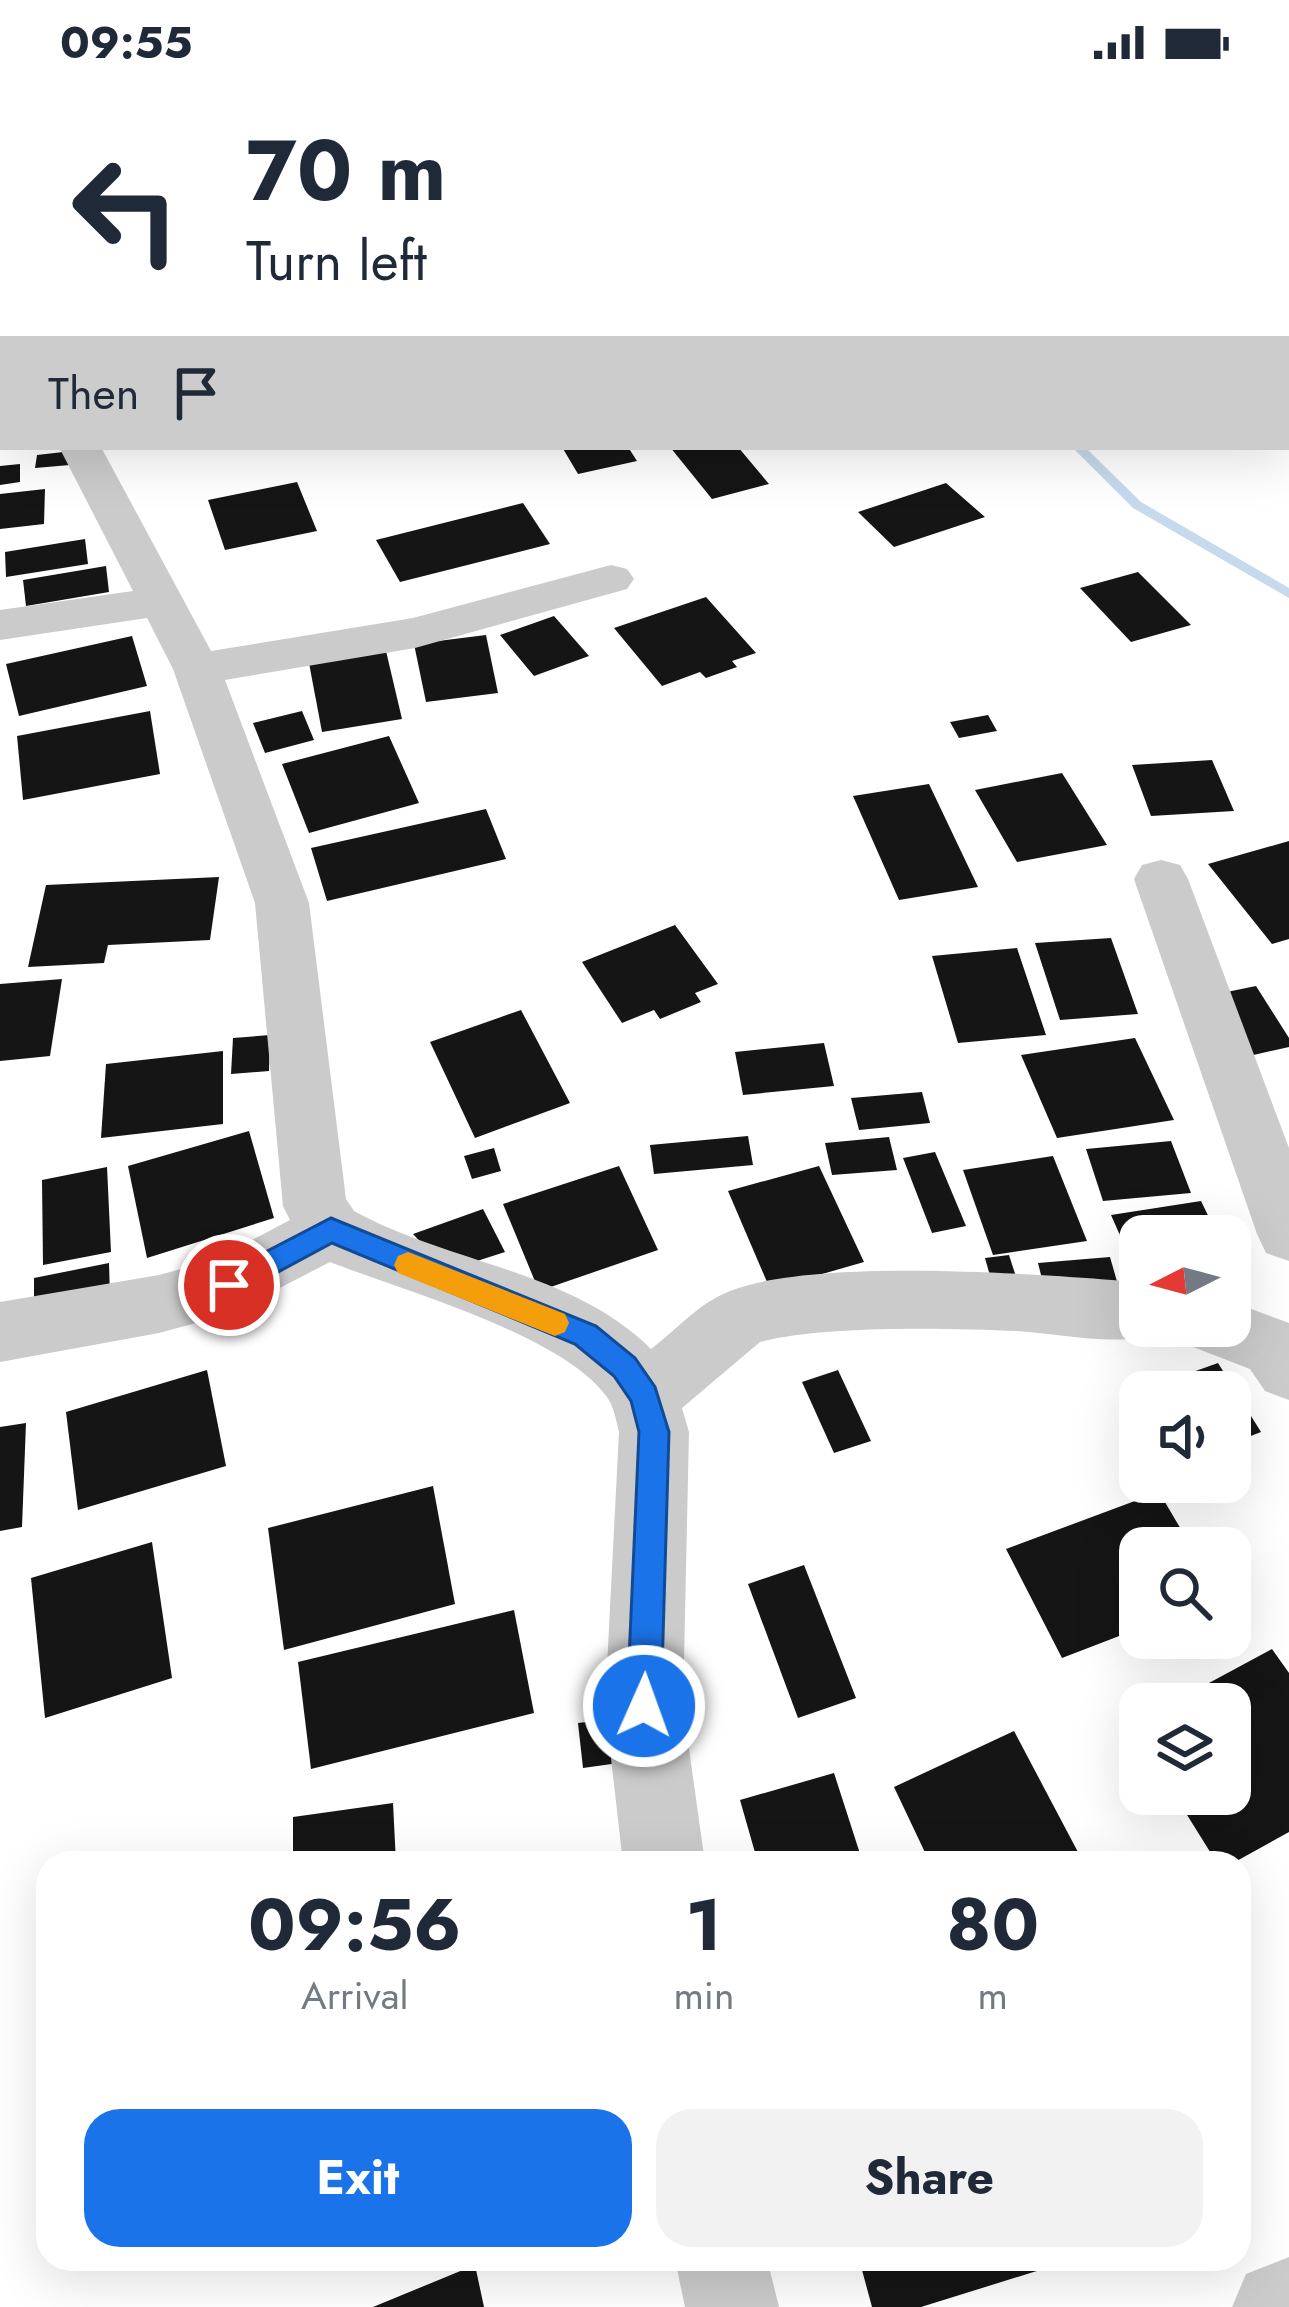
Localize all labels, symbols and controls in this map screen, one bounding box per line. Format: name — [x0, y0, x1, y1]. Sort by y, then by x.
text: 09:55 — [60, 10, 192, 75]
text: 70 m — [246, 110, 446, 232]
icon: left — [48, 132, 204, 288]
text: Turn left — [246, 222, 427, 300]
icon: arrive — [163, 360, 229, 426]
text: Then — [48, 361, 139, 426]
north arrow — [1119, 1215, 1251, 1347]
map controls — [1119, 1215, 1251, 1815]
pin — [178, 1234, 280, 1336]
icon: arrive — [196, 1252, 262, 1318]
button: sound — [1119, 1371, 1251, 1503]
button: search — [1119, 1527, 1251, 1659]
position arrow — [581, 1643, 707, 1769]
button: layers — [1119, 1683, 1251, 1815]
text: 09:56 — [248, 1873, 462, 1977]
text: 1 — [686, 1873, 722, 1977]
text: 80 — [946, 1873, 1039, 1977]
text: Arrival — [301, 1967, 408, 2024]
text: min — [673, 1967, 734, 2024]
text: m — [977, 1967, 1008, 2024]
button: Exit — [84, 2109, 632, 2247]
button: Share — [656, 2109, 1203, 2247]

